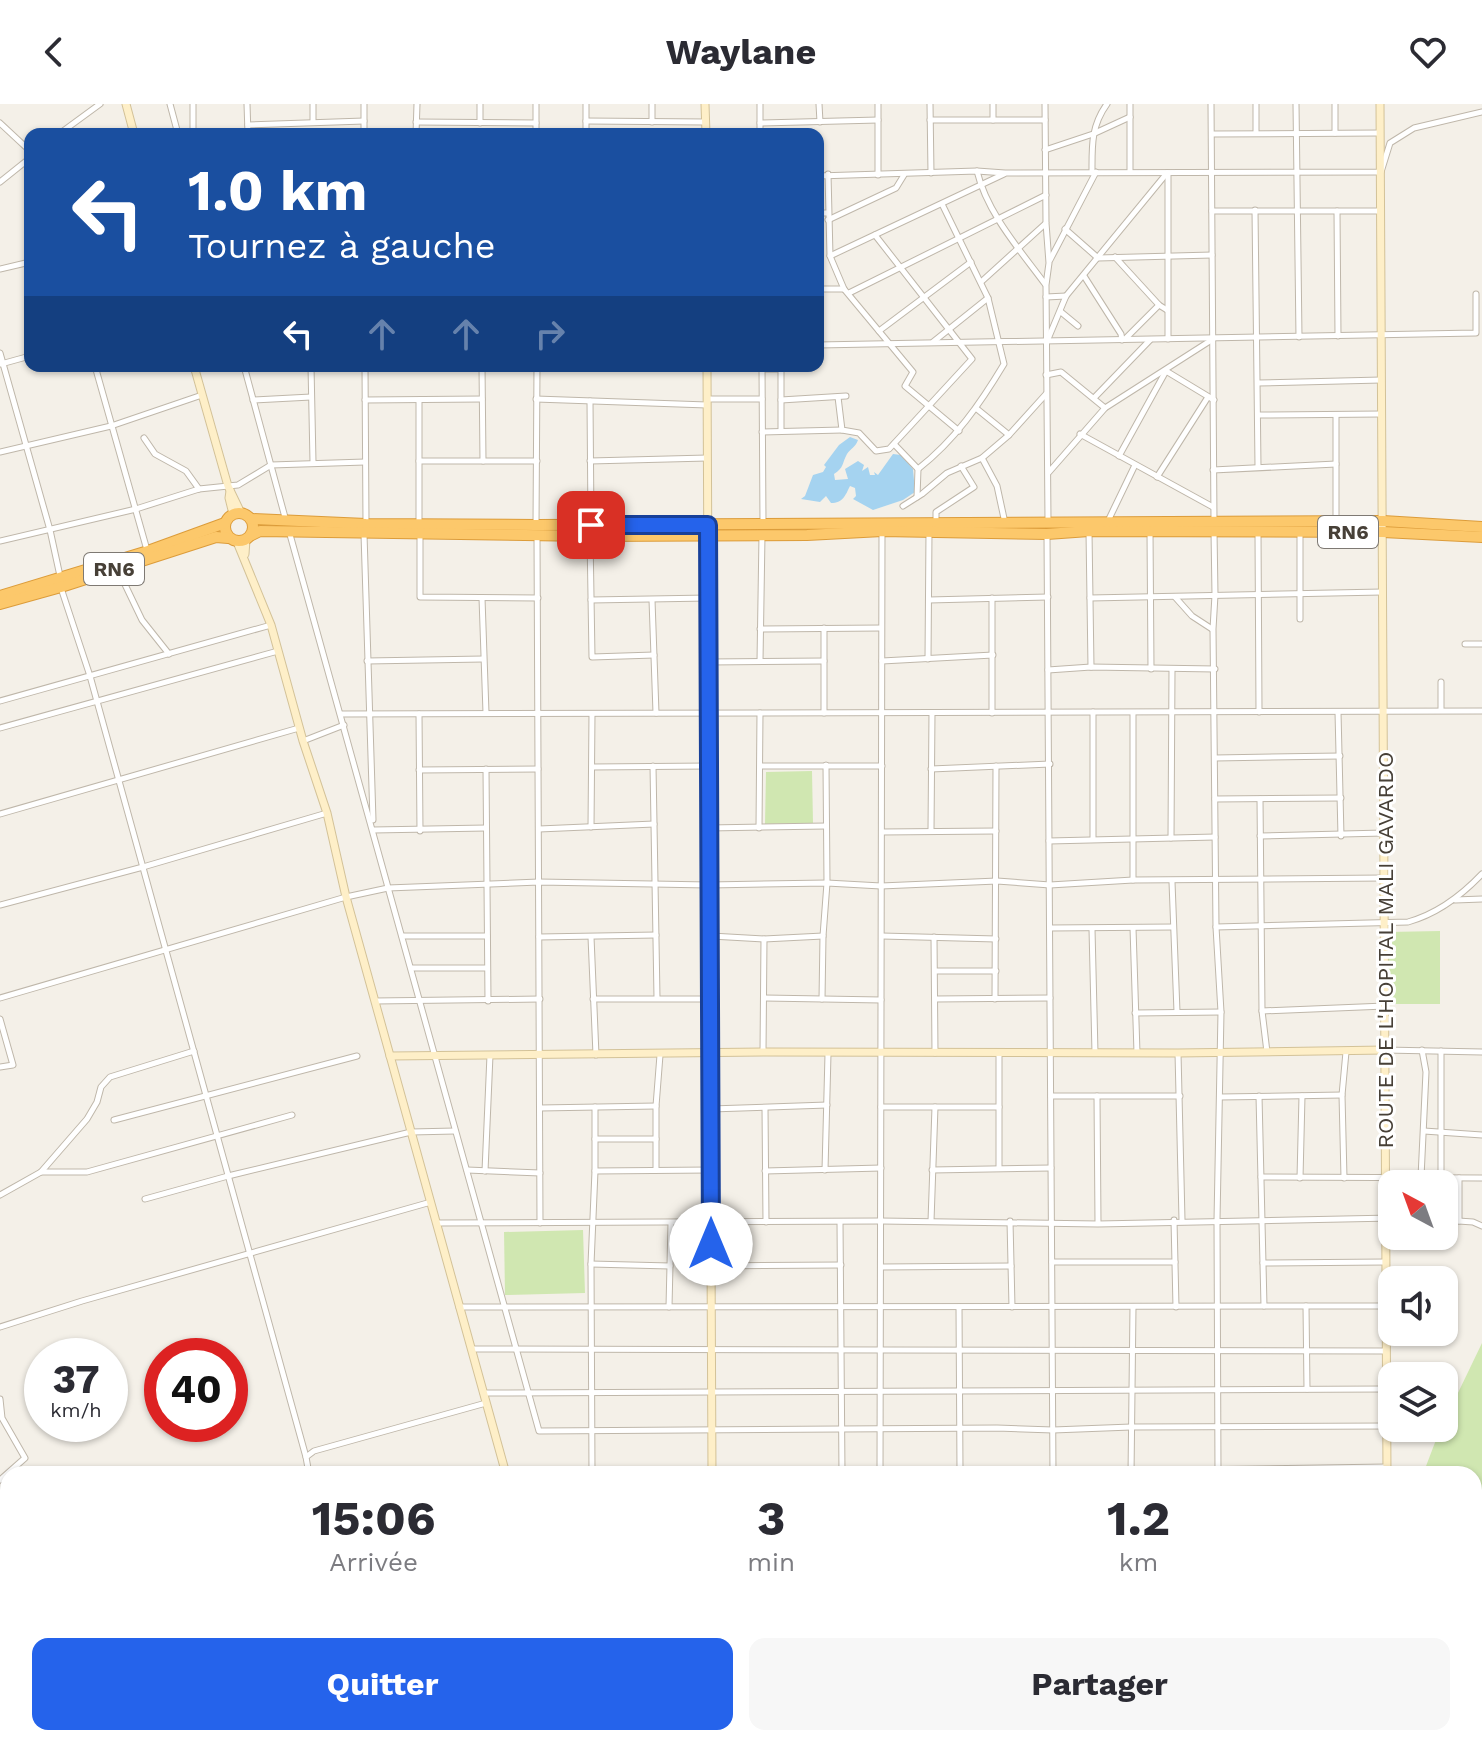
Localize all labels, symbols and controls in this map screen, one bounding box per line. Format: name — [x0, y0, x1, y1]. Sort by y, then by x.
icon: back — [32, 30, 76, 74]
icon: heart — [1406, 30, 1450, 74]
text: Waylane — [666, 31, 816, 73]
text: 1.0 km — [188, 158, 367, 224]
icon: left — [56, 160, 160, 264]
text: Tournez à gauche — [188, 225, 496, 267]
icon: left — [276, 312, 320, 356]
icon: ahead — [360, 312, 404, 356]
icon: ahead — [444, 312, 488, 356]
icon: right — [528, 312, 572, 356]
pin — [557, 491, 625, 559]
icon: arrive — [569, 503, 613, 547]
road number: RN6 — [1318, 516, 1378, 548]
road number: RN6 — [84, 553, 144, 585]
street label: ROUTE DE L'HOPITAL MALI GAVARDO — [1373, 752, 1398, 1148]
north arrow — [1378, 1170, 1458, 1250]
map controls — [1378, 1170, 1458, 1442]
position arrow — [669, 1202, 753, 1286]
button: sound — [1378, 1266, 1458, 1346]
speed limit sign: 40 — [144, 1338, 248, 1442]
text: 37 — [53, 1356, 99, 1403]
button: layers — [1378, 1362, 1458, 1442]
text: km/h — [50, 1398, 102, 1422]
text: 15:06 — [312, 1490, 435, 1547]
text: 3 — [757, 1490, 785, 1547]
text: 1.2 — [1107, 1490, 1170, 1547]
text: Arrivée — [329, 1547, 418, 1577]
text: min — [747, 1547, 795, 1577]
text: km — [1119, 1547, 1158, 1577]
button: Quitter — [32, 1638, 733, 1730]
button: Partager — [749, 1638, 1450, 1730]

